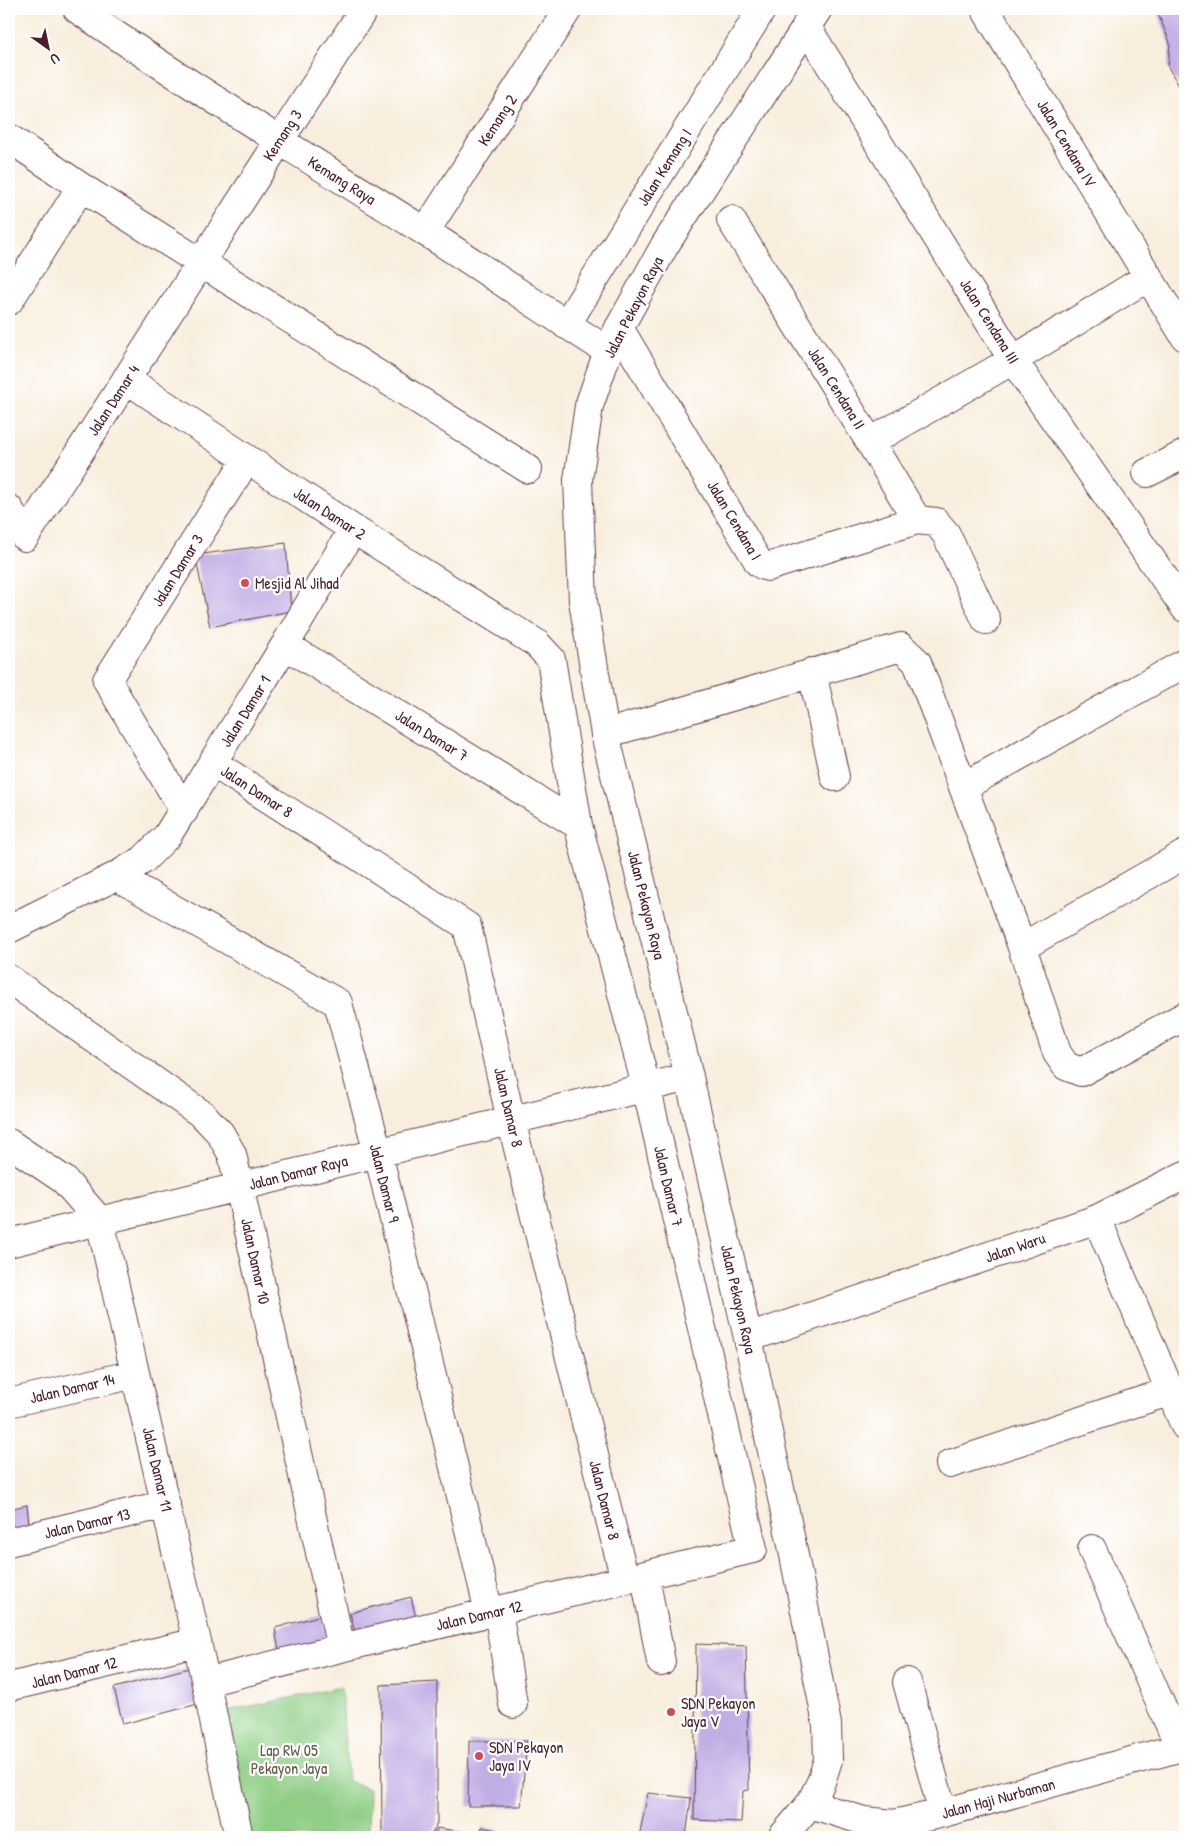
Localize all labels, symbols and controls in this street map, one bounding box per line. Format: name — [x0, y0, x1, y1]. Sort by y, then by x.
north arrow — [22, 22, 72, 72]
text: U — [47, 49, 64, 70]
street label: Kemang 2 — [472, 90, 522, 150]
street label: Jalan Cendana IV — [1032, 95, 1102, 191]
street label: Kemang 3 — [257, 105, 307, 165]
street label: Jalan Kemang I — [632, 124, 696, 210]
street label: Kemang Raya — [304, 150, 380, 210]
street label: Jalan Pekayon Raya — [598, 252, 668, 362]
street label: Jalan Cendana III — [955, 274, 1025, 368]
street label: Jalan Cendana II — [803, 343, 871, 433]
street label: Jalan Damar 4 — [82, 360, 144, 440]
street label: Jalan Cendana I — [703, 476, 767, 564]
street label: Jalan Damar 2 — [290, 481, 371, 545]
street label: Jalan Damar 3 — [146, 530, 208, 610]
place label: Mesjid Al Jihad — [255, 572, 339, 594]
marker: Mesjid Al Jihad — [239, 577, 251, 589]
street label: Jalan Damar 1 — [214, 671, 276, 751]
street label: Jalan Damar 7 — [391, 704, 473, 766]
street label: Jalan Damar 8 — [217, 760, 297, 822]
street label: Jalan Pekayon Raya — [623, 848, 671, 962]
street label: Jalan Damar 8 — [489, 1065, 529, 1149]
street label: Jalan Damar 9 — [365, 1141, 405, 1225]
street label: Jalan Damar 7 — [649, 1143, 689, 1229]
street label: Jalan Damar Raya — [246, 1149, 350, 1195]
street label: Jalan Damar 10 — [236, 1216, 276, 1306]
street label: Jalan Waru — [982, 1226, 1049, 1268]
street label: Jalan Pekayon Raya — [716, 1242, 762, 1356]
street label: Jalan Damar 14 — [27, 1368, 117, 1408]
street label: Jalan Damar 11 — [138, 1425, 178, 1514]
street label: Jalan Damar 8 — [584, 1458, 626, 1542]
street label: Jalan Damar 13 — [42, 1502, 132, 1544]
street label: Jalan Damar 12 — [434, 1594, 525, 1636]
street label: Jalan Damar 12 — [29, 1651, 120, 1693]
place label: SDN Pekayon Jaya V — [681, 1692, 756, 1732]
marker: SDN Pekayon Jaya V — [665, 1706, 677, 1718]
place label: SDN Pekayon Jaya IV — [489, 1736, 564, 1776]
park label: Lap RW 05 Pekayon Jaya — [251, 1739, 327, 1779]
marker: SDN Pekayon Jaya IV — [473, 1750, 485, 1762]
street label: Jalan Haji Nurbaman — [939, 1772, 1057, 1824]

